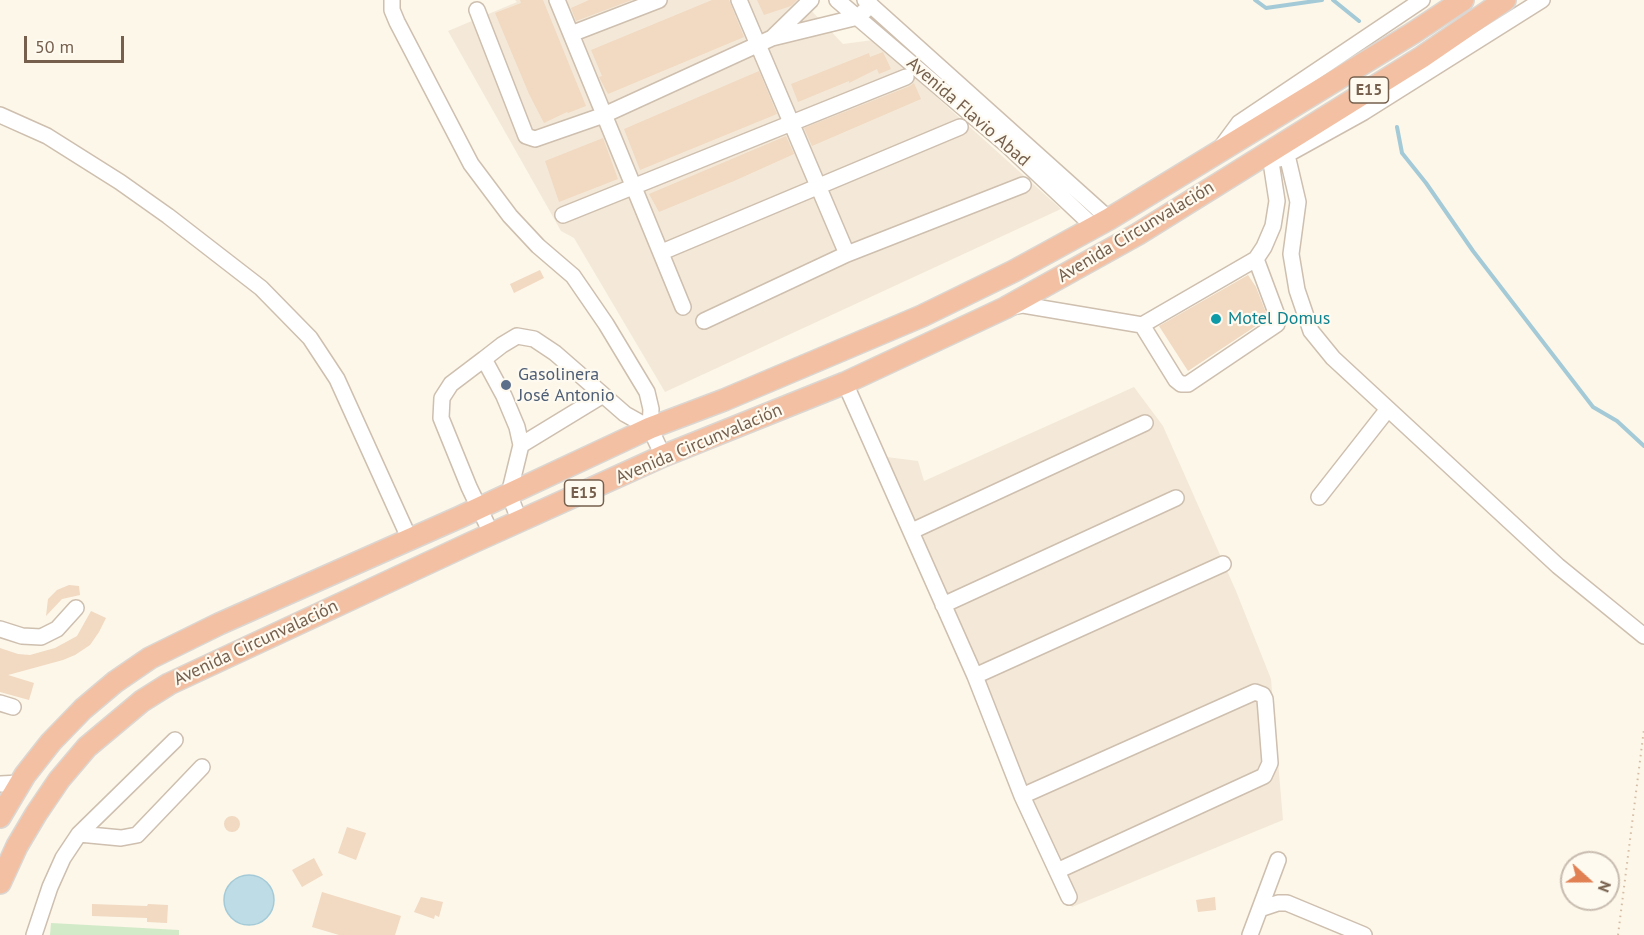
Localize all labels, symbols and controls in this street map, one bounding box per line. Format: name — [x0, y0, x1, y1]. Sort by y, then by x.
scale bar — [27, 24, 128, 62]
text: 50 m — [35, 35, 74, 58]
street label: Avenida Flavio Abad — [902, 53, 1034, 171]
road number: E15 — [1350, 77, 1388, 103]
street label: Avenida Circunvalación — [1054, 177, 1218, 287]
place label: Motel Domus — [1228, 308, 1330, 330]
marker: Motel Domus — [1209, 312, 1223, 326]
place label: Gasolinera José Antonio — [518, 364, 615, 406]
marker: Gasolinera José Antonio — [499, 378, 513, 392]
street label: Avenida Circunvalación — [613, 399, 785, 489]
road number: E15 — [564, 480, 604, 506]
street label: Avenida Circunvalación — [170, 595, 342, 691]
north arrow — [1560, 851, 1620, 911]
text: N — [1594, 878, 1616, 895]

